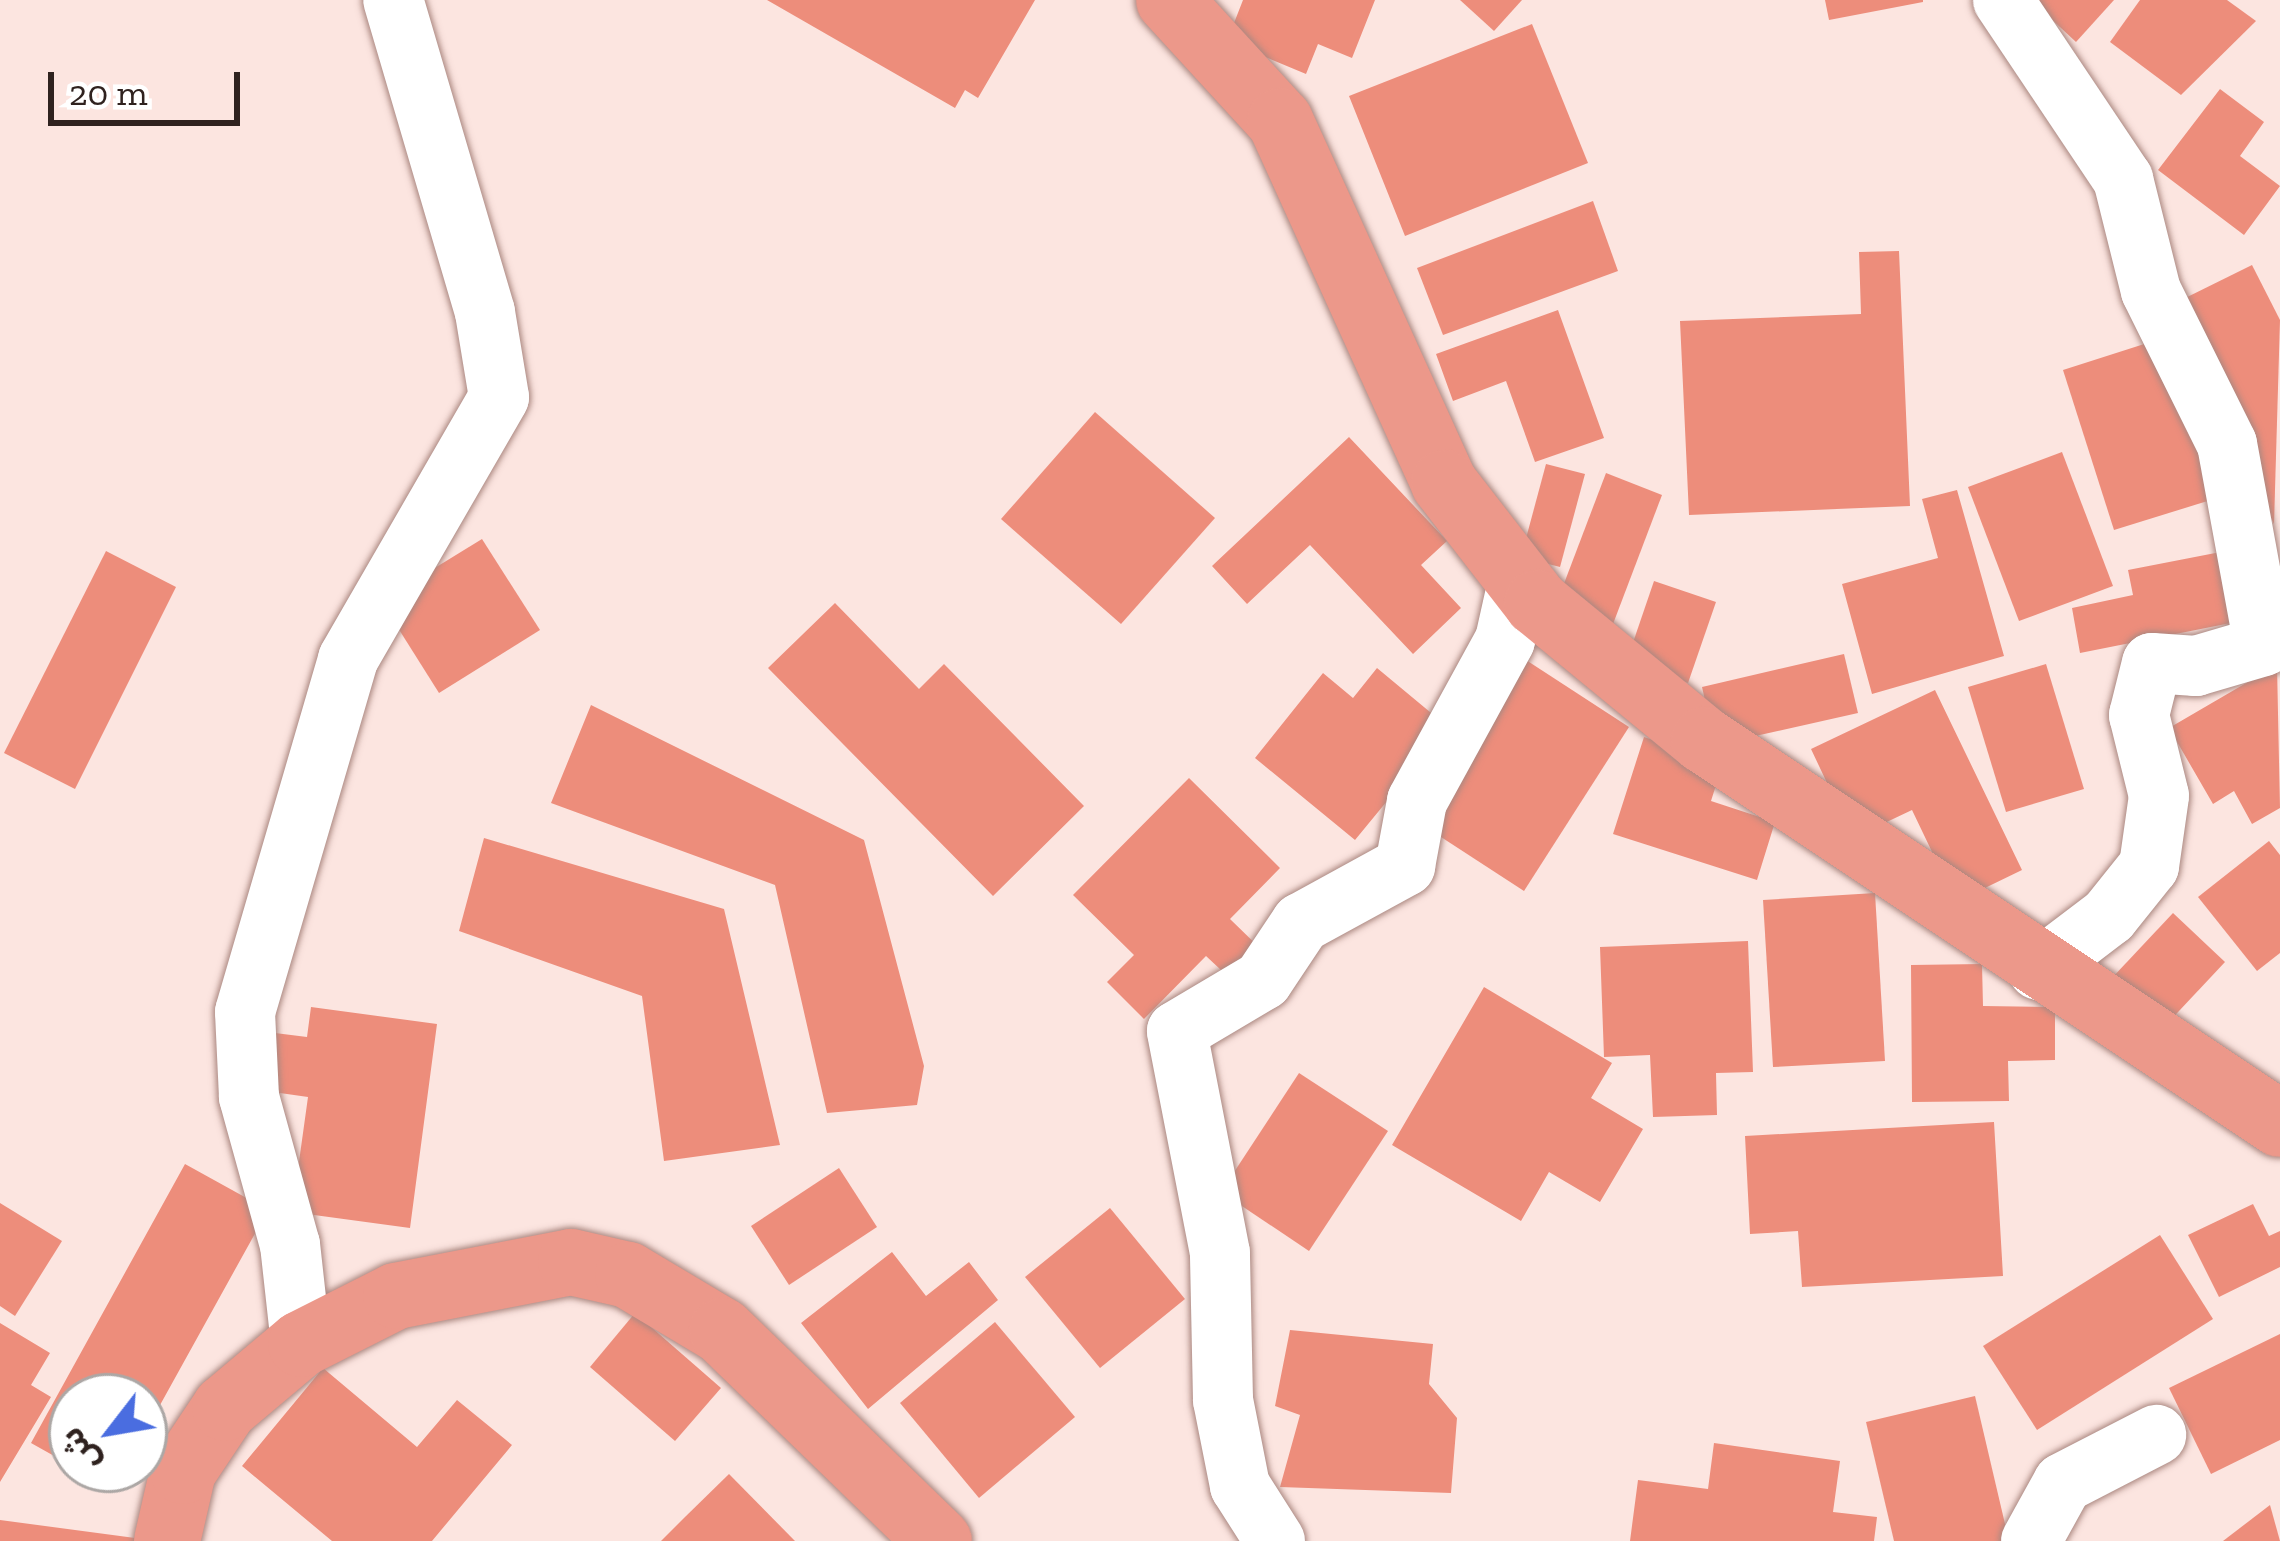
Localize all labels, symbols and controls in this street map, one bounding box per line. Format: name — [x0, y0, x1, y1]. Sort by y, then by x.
scale bar — [54, 48, 246, 122]
text: 20 m — [69, 71, 148, 114]
north arrow — [48, 1373, 168, 1493]
text: ش — [51, 1421, 108, 1480]

